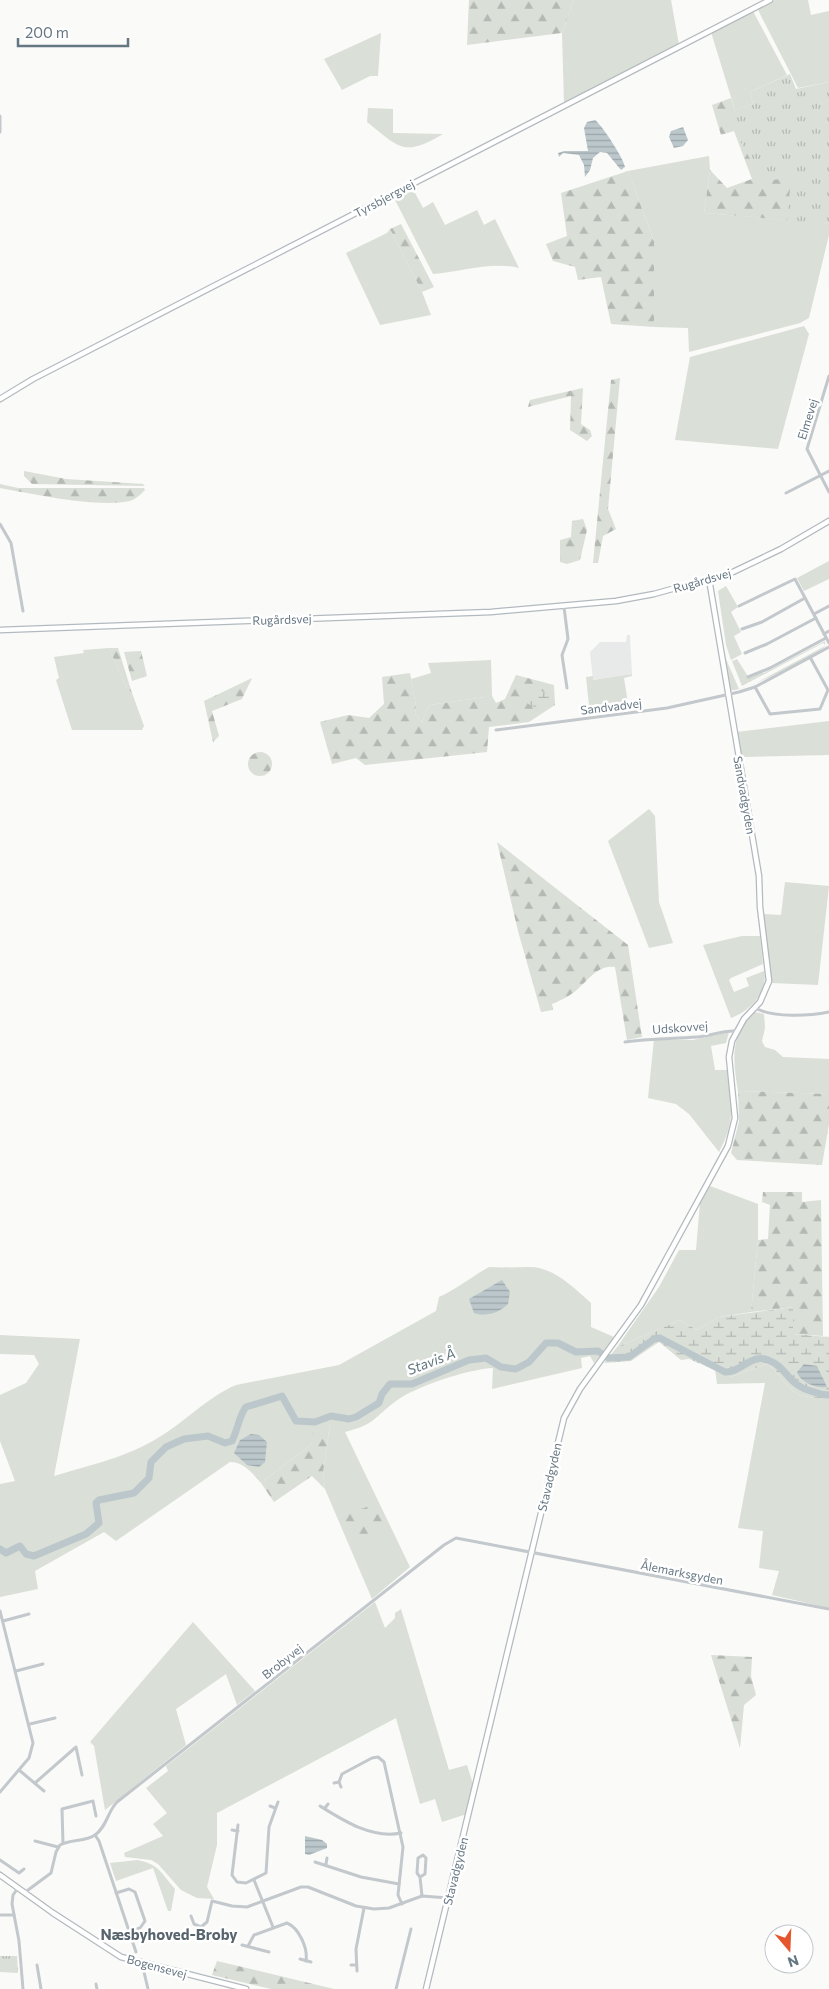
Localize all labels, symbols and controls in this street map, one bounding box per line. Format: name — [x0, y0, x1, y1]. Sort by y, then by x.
scale bar — [18, 15, 128, 47]
text: 200 m — [25, 23, 69, 41]
street label: Tyrsbjergvej — [351, 176, 417, 220]
street label: Elmevej — [794, 397, 820, 441]
street label: Rugårdsvej — [671, 565, 733, 595]
street label: Rugårdsvej — [252, 611, 312, 627]
street label: Sandvadvej — [580, 695, 642, 717]
street label: Sandvadgyden — [731, 755, 759, 835]
street label: Udskovvej — [652, 1018, 708, 1036]
water label: Stavis Å — [404, 1344, 458, 1378]
street label: Stavadgyden — [534, 1441, 564, 1513]
street label: Ålemarksgyden — [639, 1557, 725, 1587]
street label: Brobyvej — [259, 1641, 305, 1681]
street label: Stavadgyden — [440, 1835, 470, 1907]
north arrow — [764, 1924, 814, 1974]
district label: Næsbyhoved-Broby — [100, 1925, 238, 1943]
street label: Bogensevej — [125, 1951, 189, 1981]
text: N — [786, 1952, 801, 1972]

